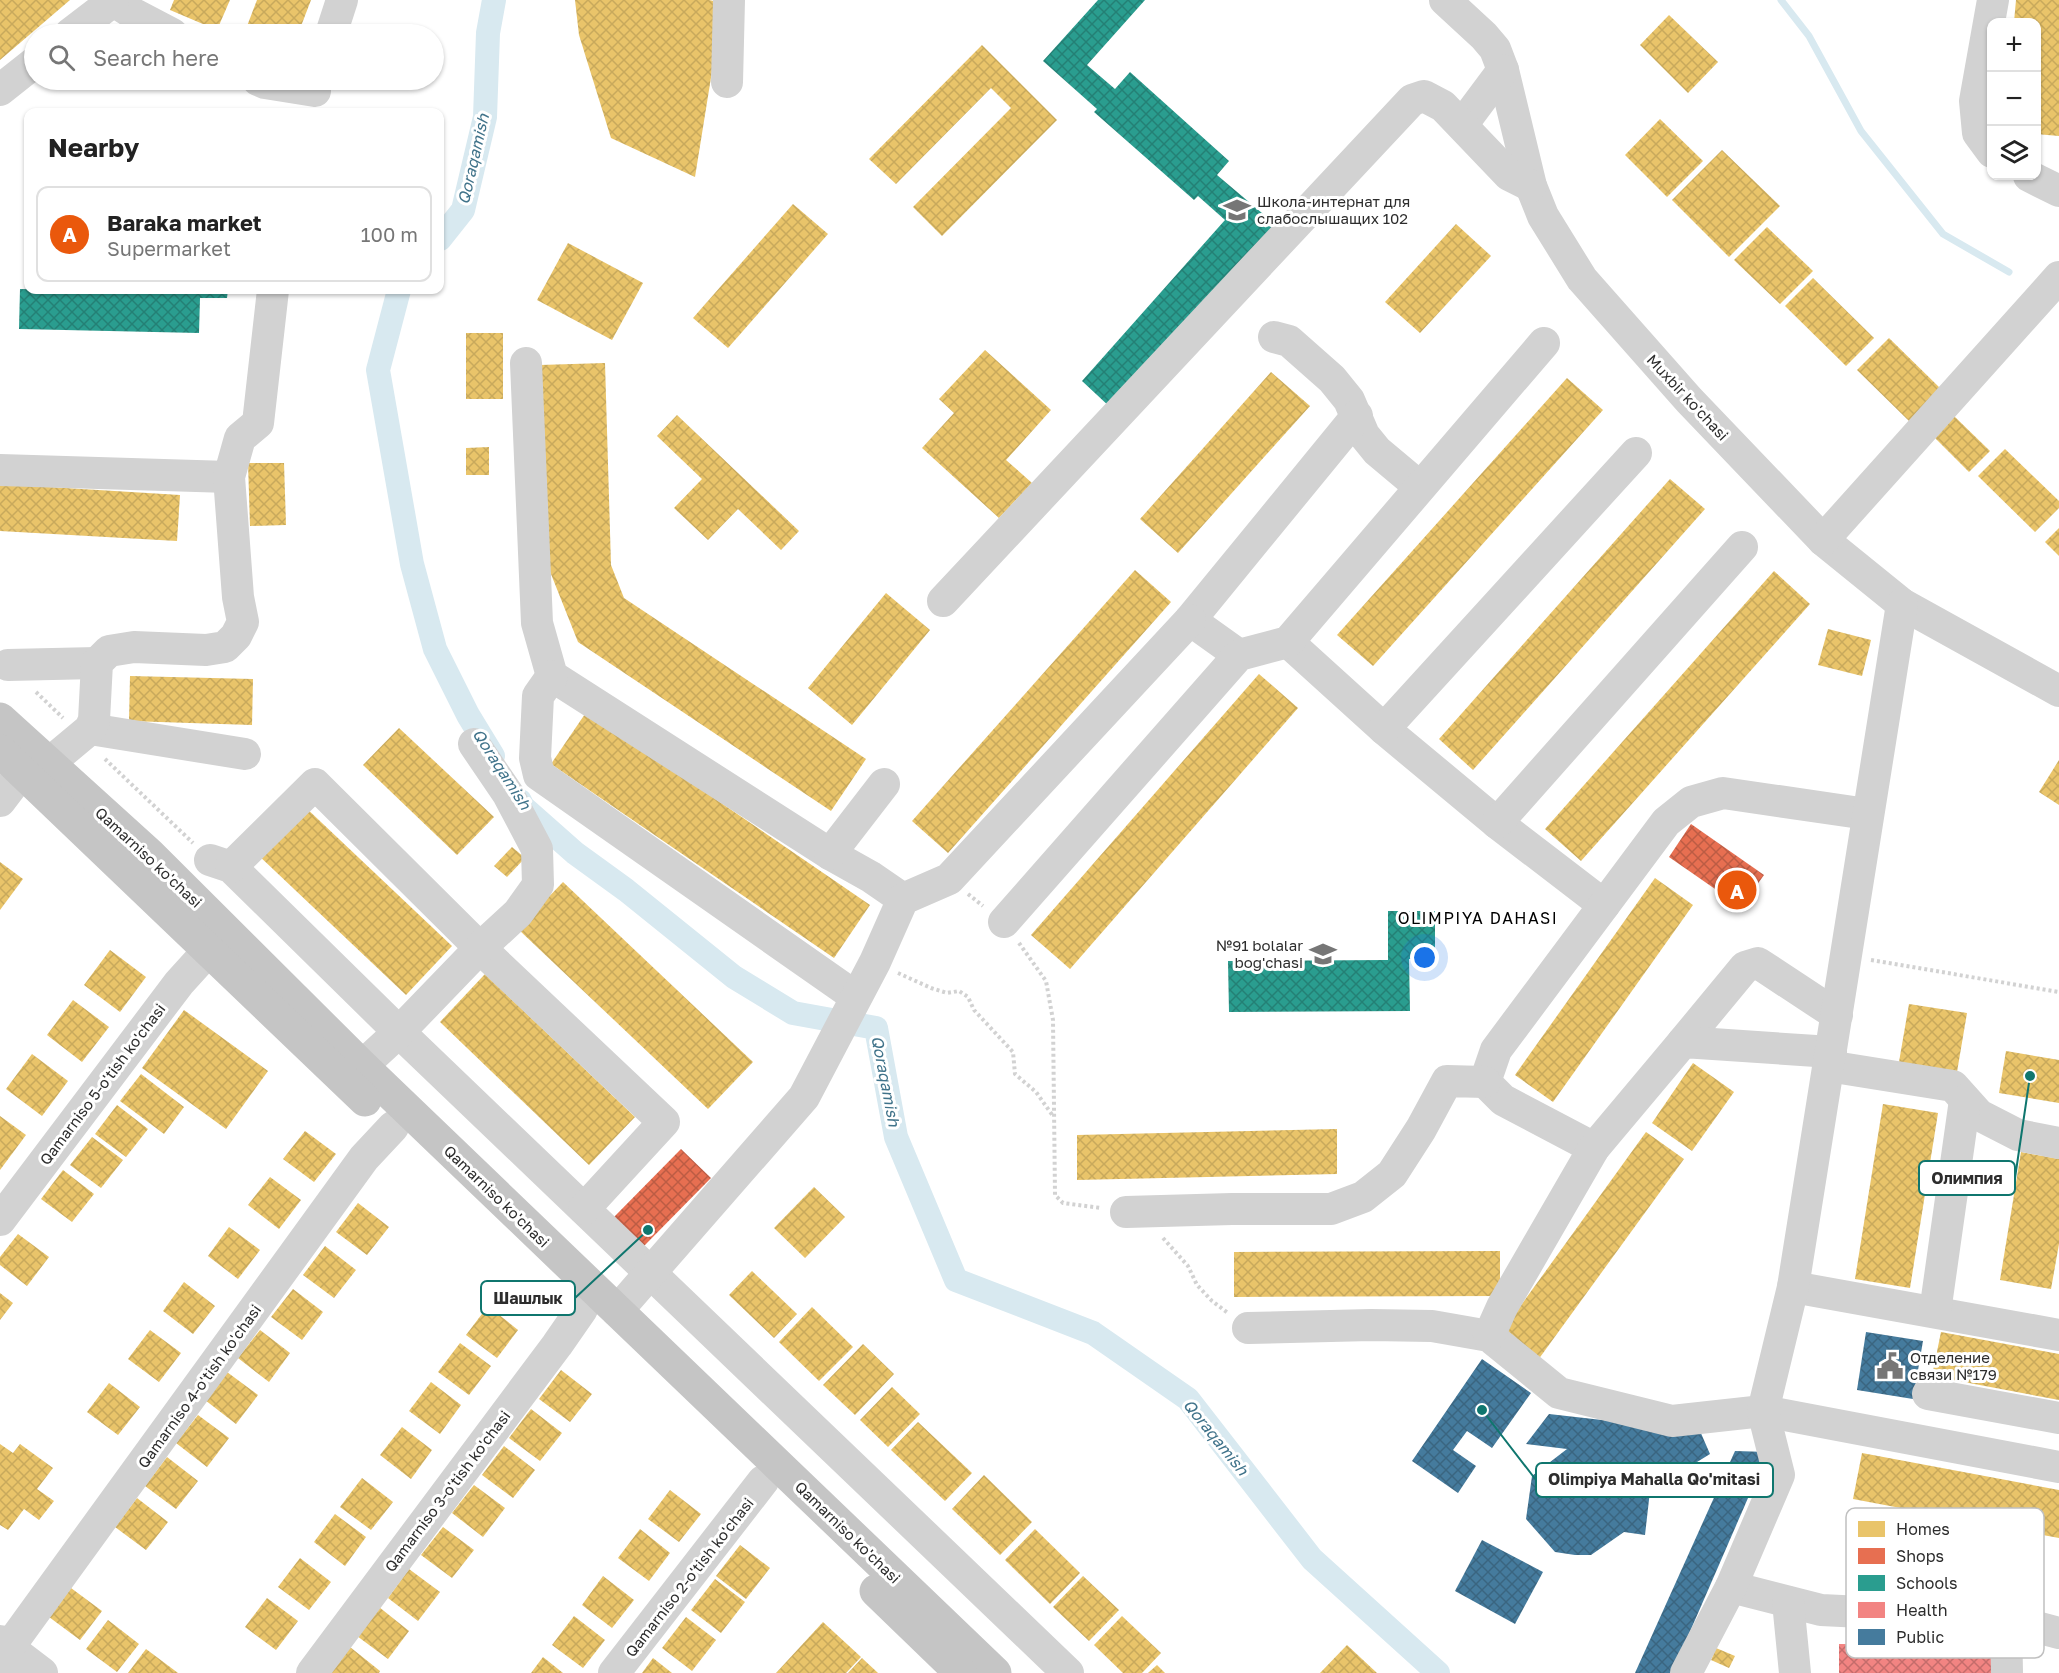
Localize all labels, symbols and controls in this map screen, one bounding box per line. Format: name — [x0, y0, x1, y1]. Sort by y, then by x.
map controls — [1987, 18, 2041, 180]
button: + — [1987, 18, 2041, 72]
search box — [24, 24, 444, 90]
icon: search — [45, 41, 78, 74]
text: Search here — [93, 44, 219, 71]
button: − — [1987, 72, 2041, 126]
water label: Qoraqamish — [453, 111, 493, 206]
button: layers — [1987, 126, 2041, 180]
text: Nearby — [48, 132, 139, 163]
place label: Школа-интернат для слабослышащих 102 — [1257, 192, 1410, 227]
school or university icon: Школа-интернат для слабослышащих 102 — [1222, 195, 1252, 225]
text: Baraka market — [107, 209, 262, 236]
text: A — [62, 222, 77, 246]
text: 100 m — [361, 222, 418, 246]
text: Supermarket — [107, 236, 231, 260]
street label: Muxbir ko'chasi — [1644, 350, 1732, 444]
water label: Qoraqamish — [469, 725, 536, 814]
street label: Qamarniso ko'chasi — [92, 803, 206, 911]
pin: A — [1718, 868, 1756, 912]
district label: OLIMPIYA DAHASI — [1398, 908, 1558, 928]
place label: №91 bolalar bog'chasi — [1216, 936, 1303, 971]
school or university icon: №91 bolalar bog'chasi — [1308, 939, 1338, 969]
your location — [1410, 943, 1439, 972]
street label: Qamarniso 5-o'tish ko'chasi — [36, 1000, 168, 1168]
water label: Qoraqamish — [867, 1034, 905, 1129]
street label: Qamarniso ko'chasi — [441, 1141, 553, 1251]
callout: Олимпия — [1919, 1161, 2015, 1195]
text: Олимпия — [1931, 1168, 2003, 1188]
callout: Шашлык — [481, 1281, 575, 1315]
text: Шашлык — [493, 1288, 564, 1308]
street label: Qamarniso 4-o'tish ko'chasi — [134, 1301, 264, 1471]
place label: Отделение связи №179 — [1910, 1348, 1997, 1383]
public building icon: Отделение связи №179 — [1875, 1351, 1905, 1381]
water label: Qoraqamish — [1179, 1395, 1254, 1480]
street label: Qamarniso 3-o'tish ko'chasi — [380, 1407, 514, 1575]
callout: Olimpiya Mahalla Qo'mitasi — [1536, 1463, 1773, 1497]
text: Olimpiya Mahalla Qo'mitasi — [1548, 1469, 1760, 1489]
street label: Qamarniso ko'chasi — [792, 1477, 904, 1587]
street label: Qamarniso 2-o'tish ko'chasi — [621, 1494, 757, 1660]
legend — [1846, 1508, 2044, 1658]
text: Homes — [1896, 1519, 1950, 1539]
text: Shops — [1896, 1546, 1944, 1566]
text: Schools — [1896, 1573, 1958, 1593]
text: Health — [1896, 1600, 1948, 1620]
text: Public — [1896, 1627, 1944, 1647]

